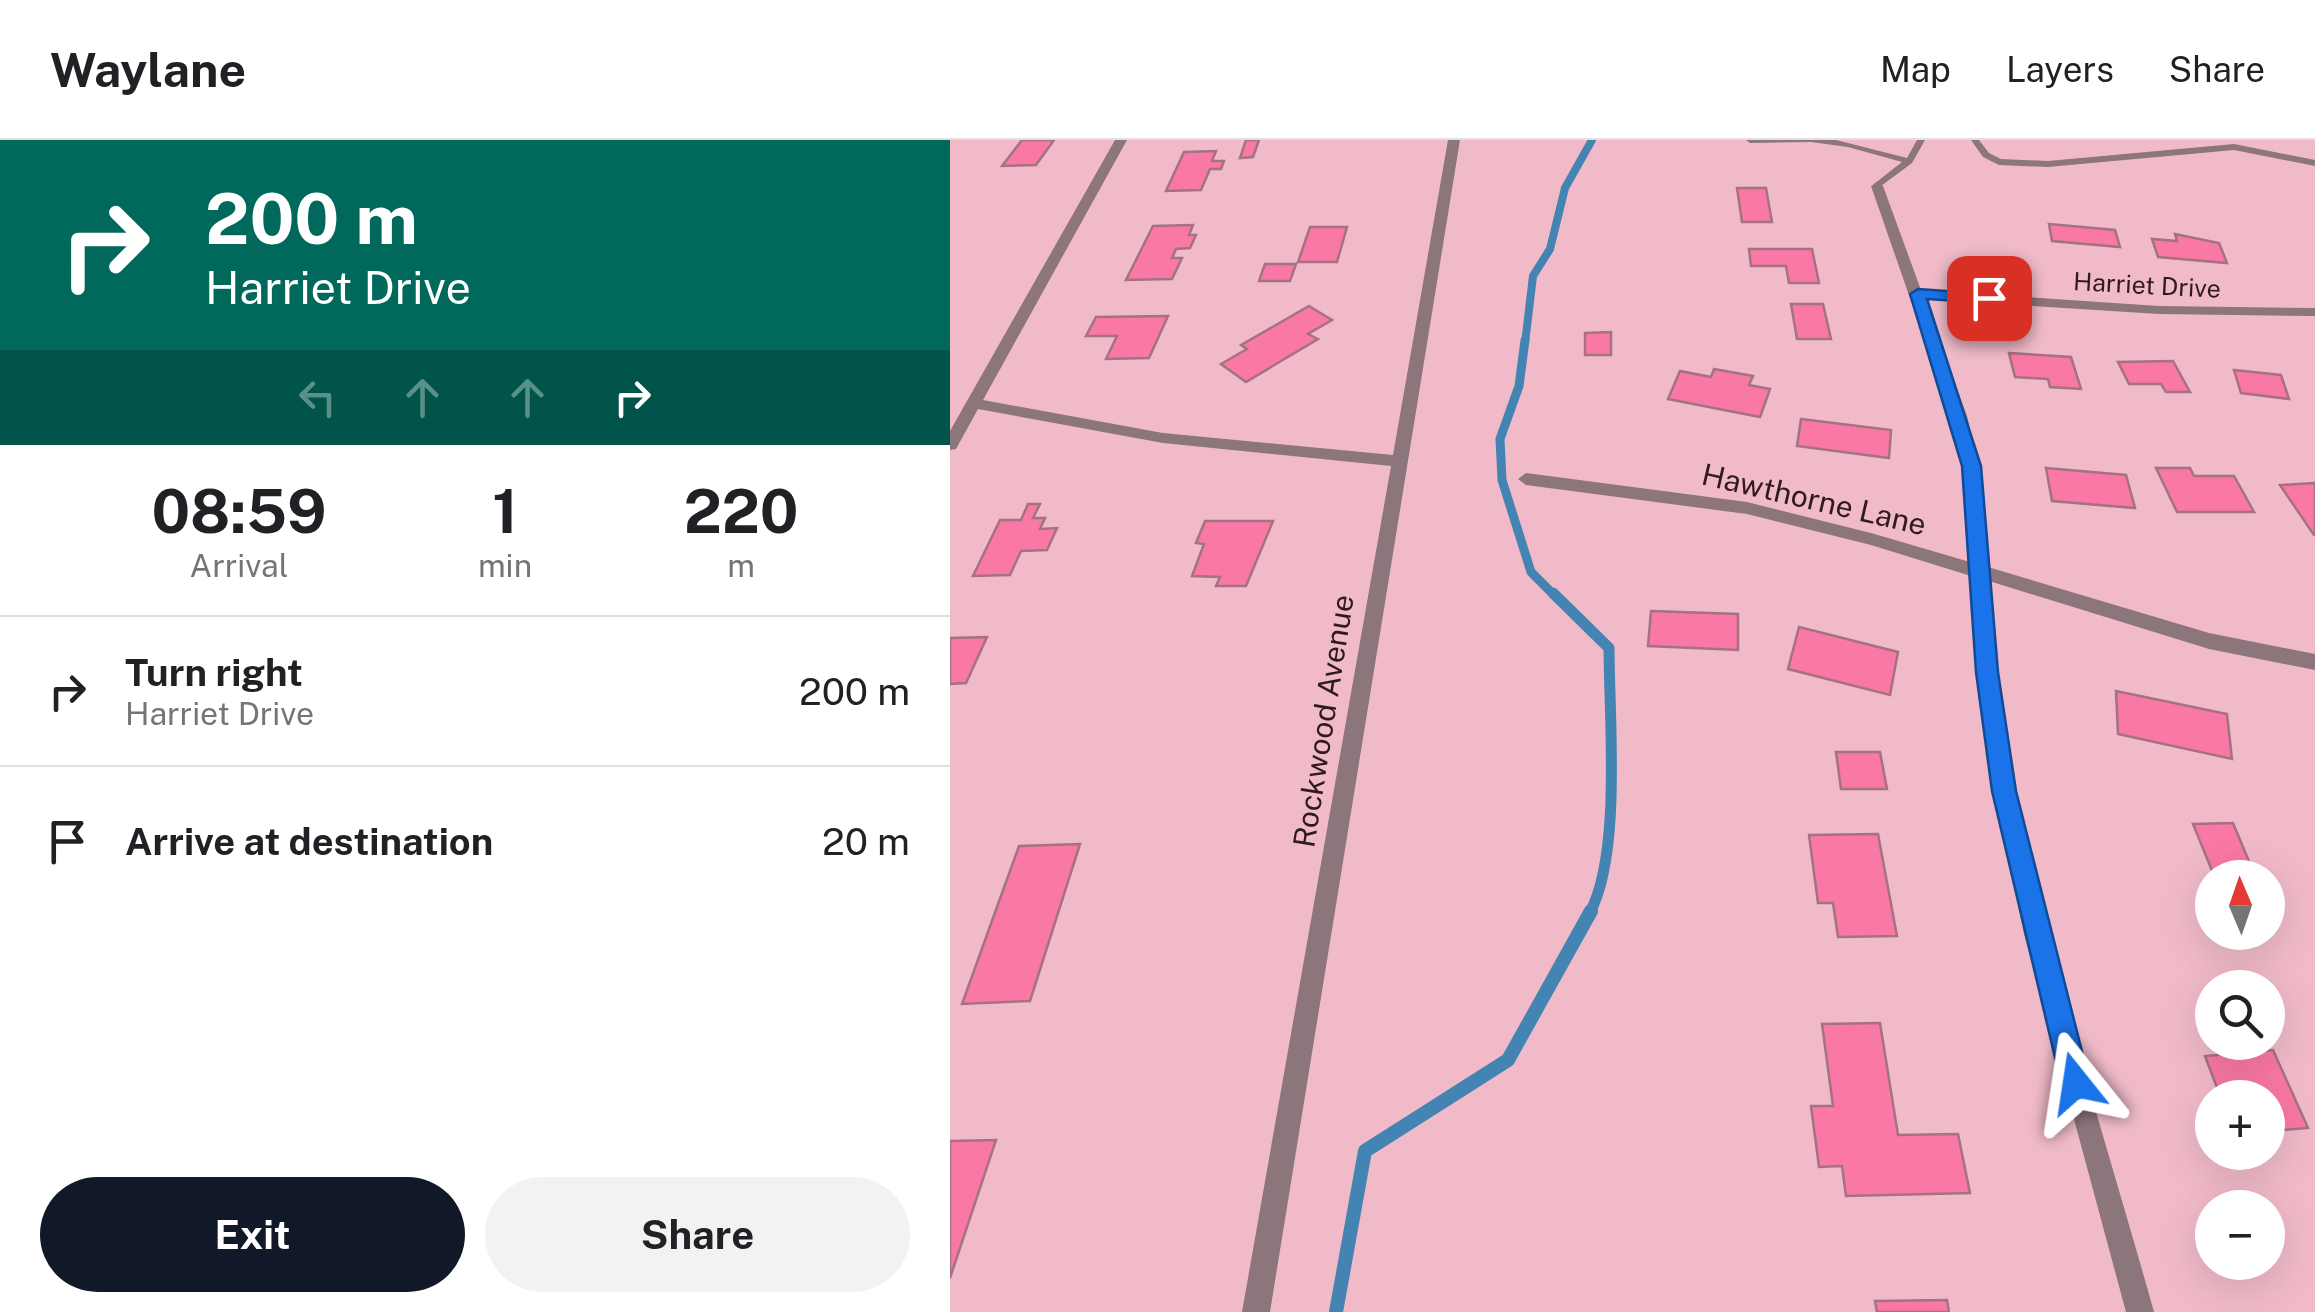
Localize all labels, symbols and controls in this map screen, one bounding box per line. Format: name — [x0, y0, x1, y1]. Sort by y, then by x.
text: Waylane — [50, 41, 246, 98]
text: Map — [1880, 49, 1951, 90]
text: Layers — [2006, 49, 2114, 90]
text: Share — [2169, 49, 2265, 90]
text: 200 m — [205, 177, 418, 260]
icon: right — [40, 180, 170, 310]
pin — [1947, 256, 2032, 341]
text: Harriet Drive — [205, 261, 471, 314]
street label: Harriet Drive — [2072, 266, 2222, 304]
icon: arrive — [1962, 271, 2017, 326]
icon: left — [290, 370, 345, 425]
icon: ahead — [395, 370, 450, 425]
icon: ahead — [500, 370, 555, 425]
icon: right — [605, 370, 660, 425]
street label: Hawthorne Lane — [1698, 456, 1930, 542]
text: 08:59 — [151, 476, 326, 547]
text: 1 — [492, 476, 518, 547]
text: 220 — [684, 476, 799, 547]
text: Arrival — [190, 547, 288, 584]
text: min — [478, 547, 532, 584]
text: m — [727, 547, 755, 584]
street label: Rockwood Avenue — [1285, 592, 1361, 850]
text: Turn right — [125, 650, 303, 695]
icon: right — [40, 664, 95, 719]
text: 200 m — [799, 669, 910, 714]
text: Harriet Drive — [125, 695, 314, 732]
icon: arrive — [40, 814, 95, 869]
text: Arrive at destination — [125, 819, 493, 864]
text: 20 m — [822, 819, 910, 864]
north arrow — [2195, 860, 2285, 950]
map controls — [2195, 860, 2285, 1280]
button: search — [2195, 970, 2285, 1060]
position arrow — [2024, 1031, 2128, 1135]
button: + — [2195, 1080, 2285, 1170]
button: Exit — [40, 1177, 465, 1292]
button: Share — [485, 1177, 910, 1292]
button: − — [2195, 1190, 2285, 1280]

